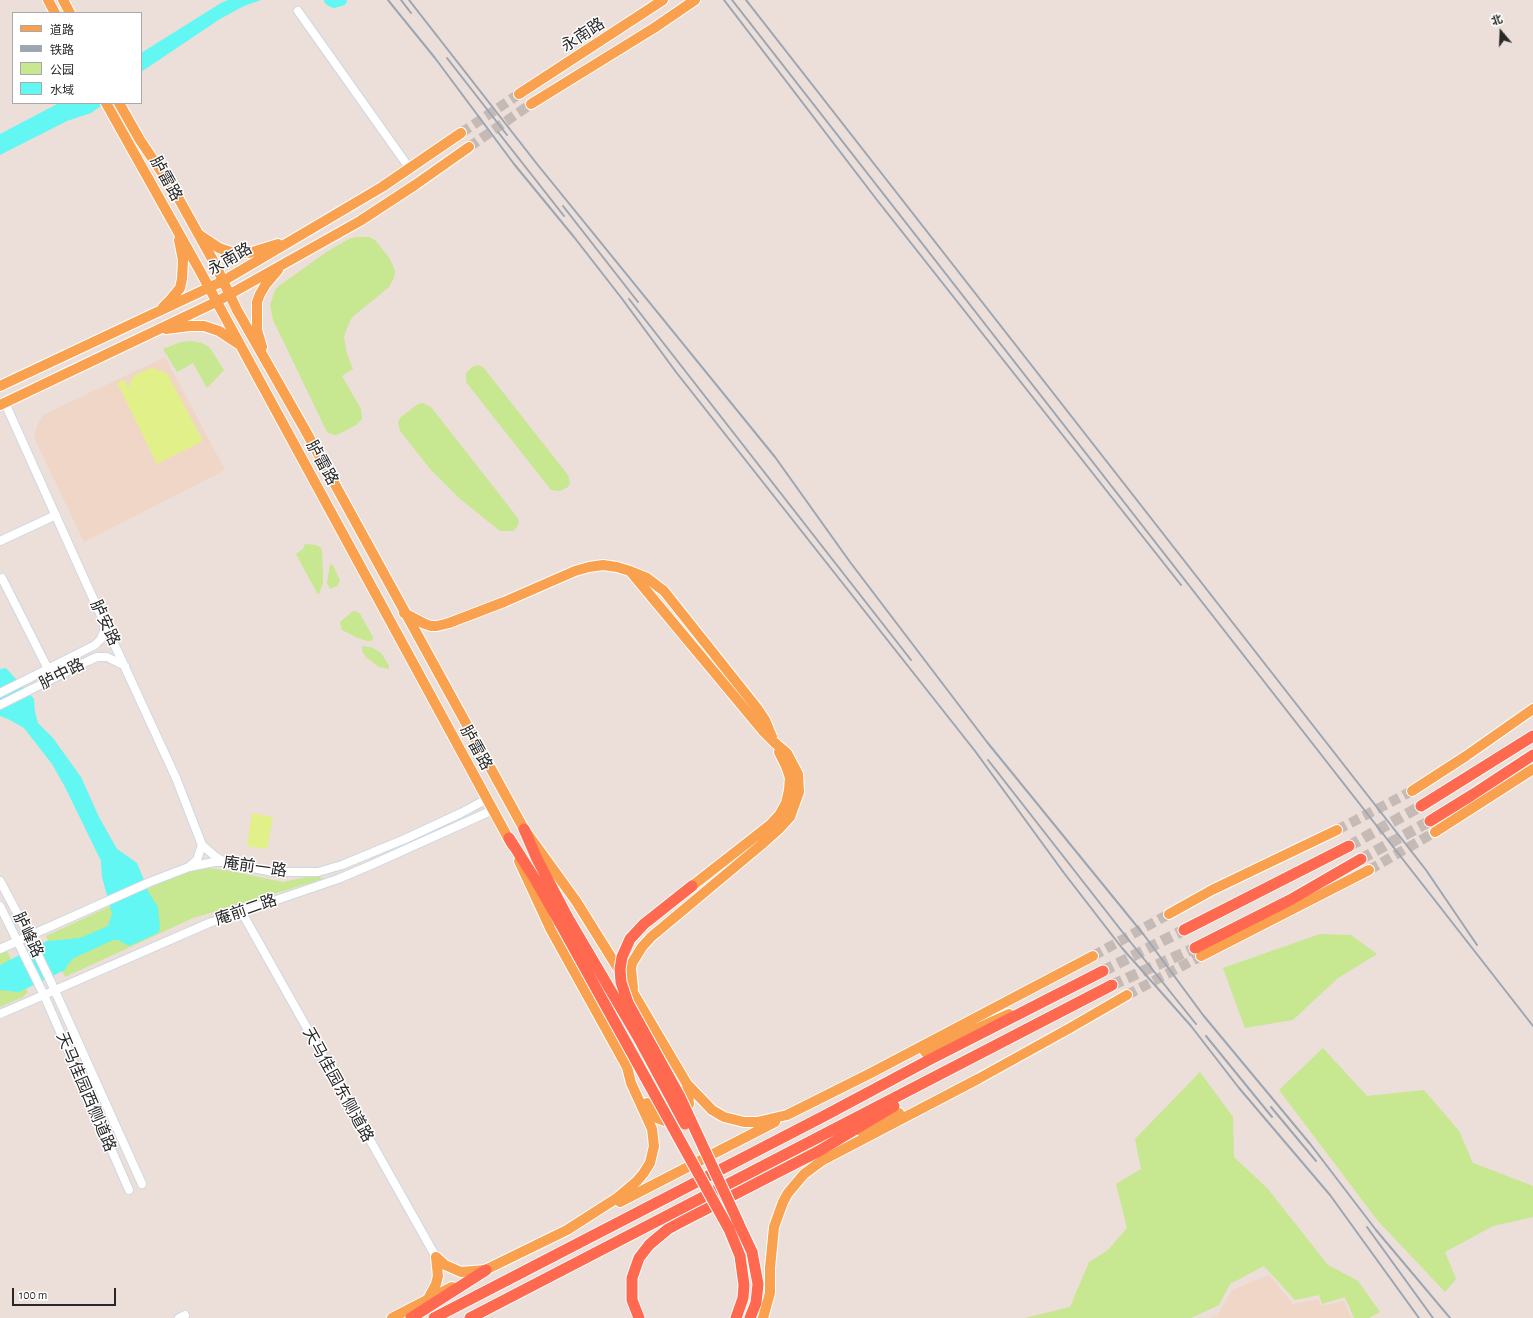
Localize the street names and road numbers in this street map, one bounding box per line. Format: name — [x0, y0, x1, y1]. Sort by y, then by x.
street label: 永南路 — [558, 14, 608, 56]
street label: 胪雷路 — [146, 153, 186, 205]
street label: 永南路 — [204, 239, 256, 279]
street label: 胪雷路 — [302, 437, 342, 489]
street label: 胪安路 — [86, 597, 124, 649]
street label: 胪中路 — [36, 655, 88, 693]
street label: 胪雷路 — [456, 722, 496, 774]
street label: 庵前一路 — [222, 853, 288, 881]
street label: 庵前二路 — [213, 891, 279, 929]
street label: 胪峰路 — [9, 909, 47, 961]
street label: 天马佳园东侧道路 — [299, 1024, 377, 1146]
street label: 天马佳园西侧道路 — [52, 1029, 120, 1155]

